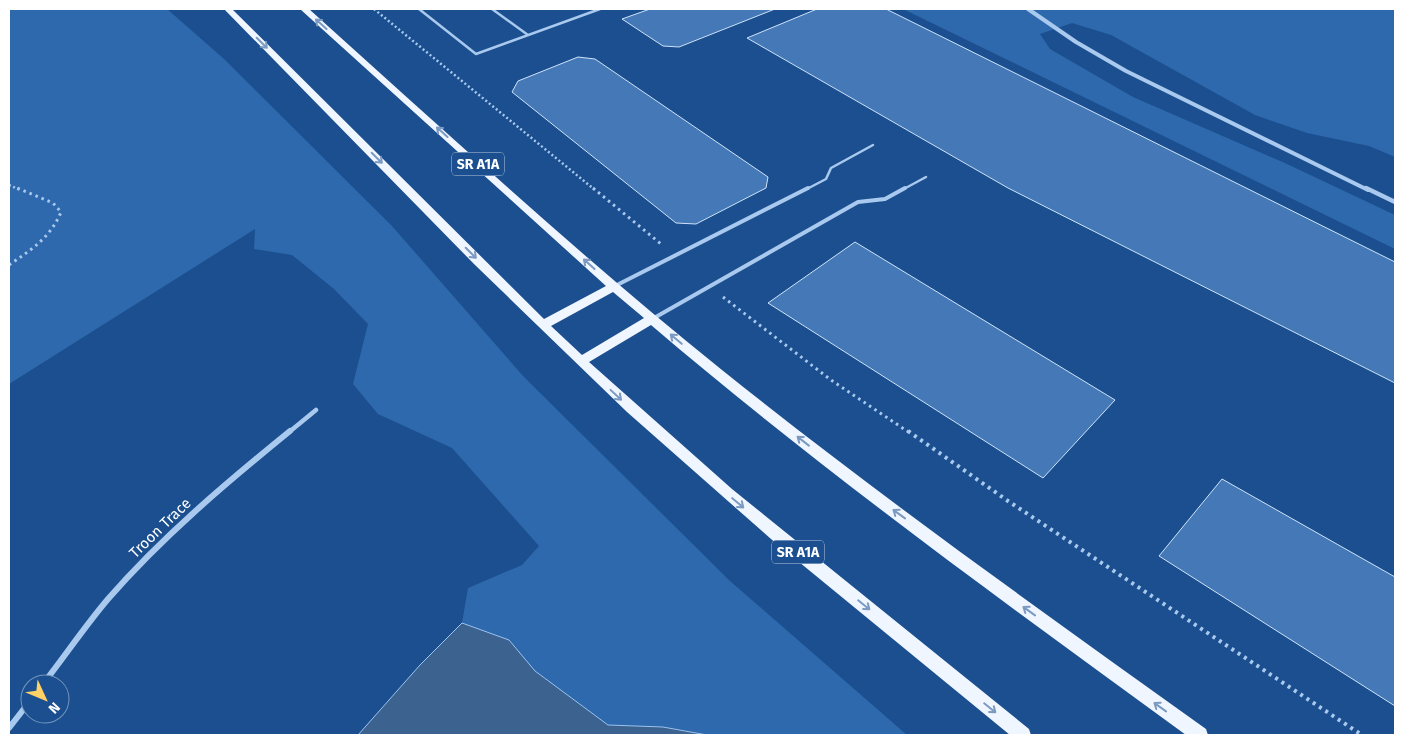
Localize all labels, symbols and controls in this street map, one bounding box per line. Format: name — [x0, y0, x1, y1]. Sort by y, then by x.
one-way arrow — [314, 18, 327, 30]
one-way arrow — [256, 37, 269, 49]
one-way arrow — [436, 127, 449, 138]
one-way arrow — [371, 152, 383, 165]
road number: SR A1A — [452, 152, 504, 175]
one-way arrow — [465, 247, 477, 259]
one-way arrow — [583, 258, 596, 270]
one-way arrow — [670, 333, 683, 345]
one-way arrow — [610, 389, 623, 401]
one-way arrow — [796, 436, 810, 446]
street label: Troon Trace — [125, 494, 195, 562]
one-way arrow — [731, 497, 744, 508]
one-way arrow — [892, 509, 906, 519]
road number: SR A1A — [772, 540, 824, 564]
one-way arrow — [857, 600, 870, 611]
one-way arrow — [1023, 605, 1036, 616]
north arrow — [20, 674, 70, 724]
text: N — [45, 698, 63, 717]
one-way arrow — [1154, 701, 1168, 712]
one-way arrow — [983, 703, 996, 714]

